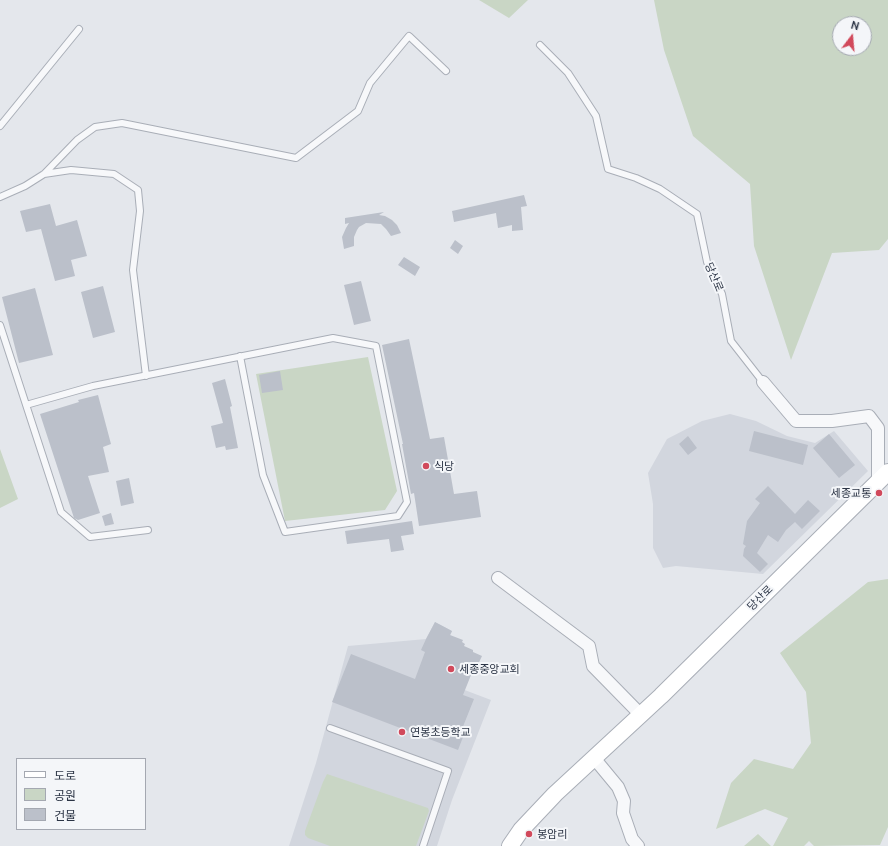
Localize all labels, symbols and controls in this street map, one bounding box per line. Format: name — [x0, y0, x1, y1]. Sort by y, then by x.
north arrow — [832, 16, 872, 56]
text: N — [849, 19, 861, 32]
street label: 당산로 — [702, 260, 726, 294]
place label: 식당 — [434, 459, 454, 473]
marker: 식당 — [421, 461, 431, 471]
place label: 세종교통 — [831, 486, 871, 500]
marker: 세종교통 — [874, 488, 884, 498]
street label: 당산로 — [745, 583, 775, 613]
place label: 세종중앙교회 — [459, 662, 520, 676]
marker: 세종중앙교회 — [446, 664, 456, 674]
place label: 연봉초등학교 — [410, 725, 471, 739]
marker: 연봉초등학교 — [397, 727, 407, 737]
legend — [16, 758, 146, 830]
text: 도로 — [54, 769, 76, 782]
text: 공원 — [54, 789, 76, 802]
text: 건물 — [54, 809, 76, 822]
place label: 봉암리 — [537, 827, 567, 841]
marker: 봉암리 — [524, 829, 534, 839]

